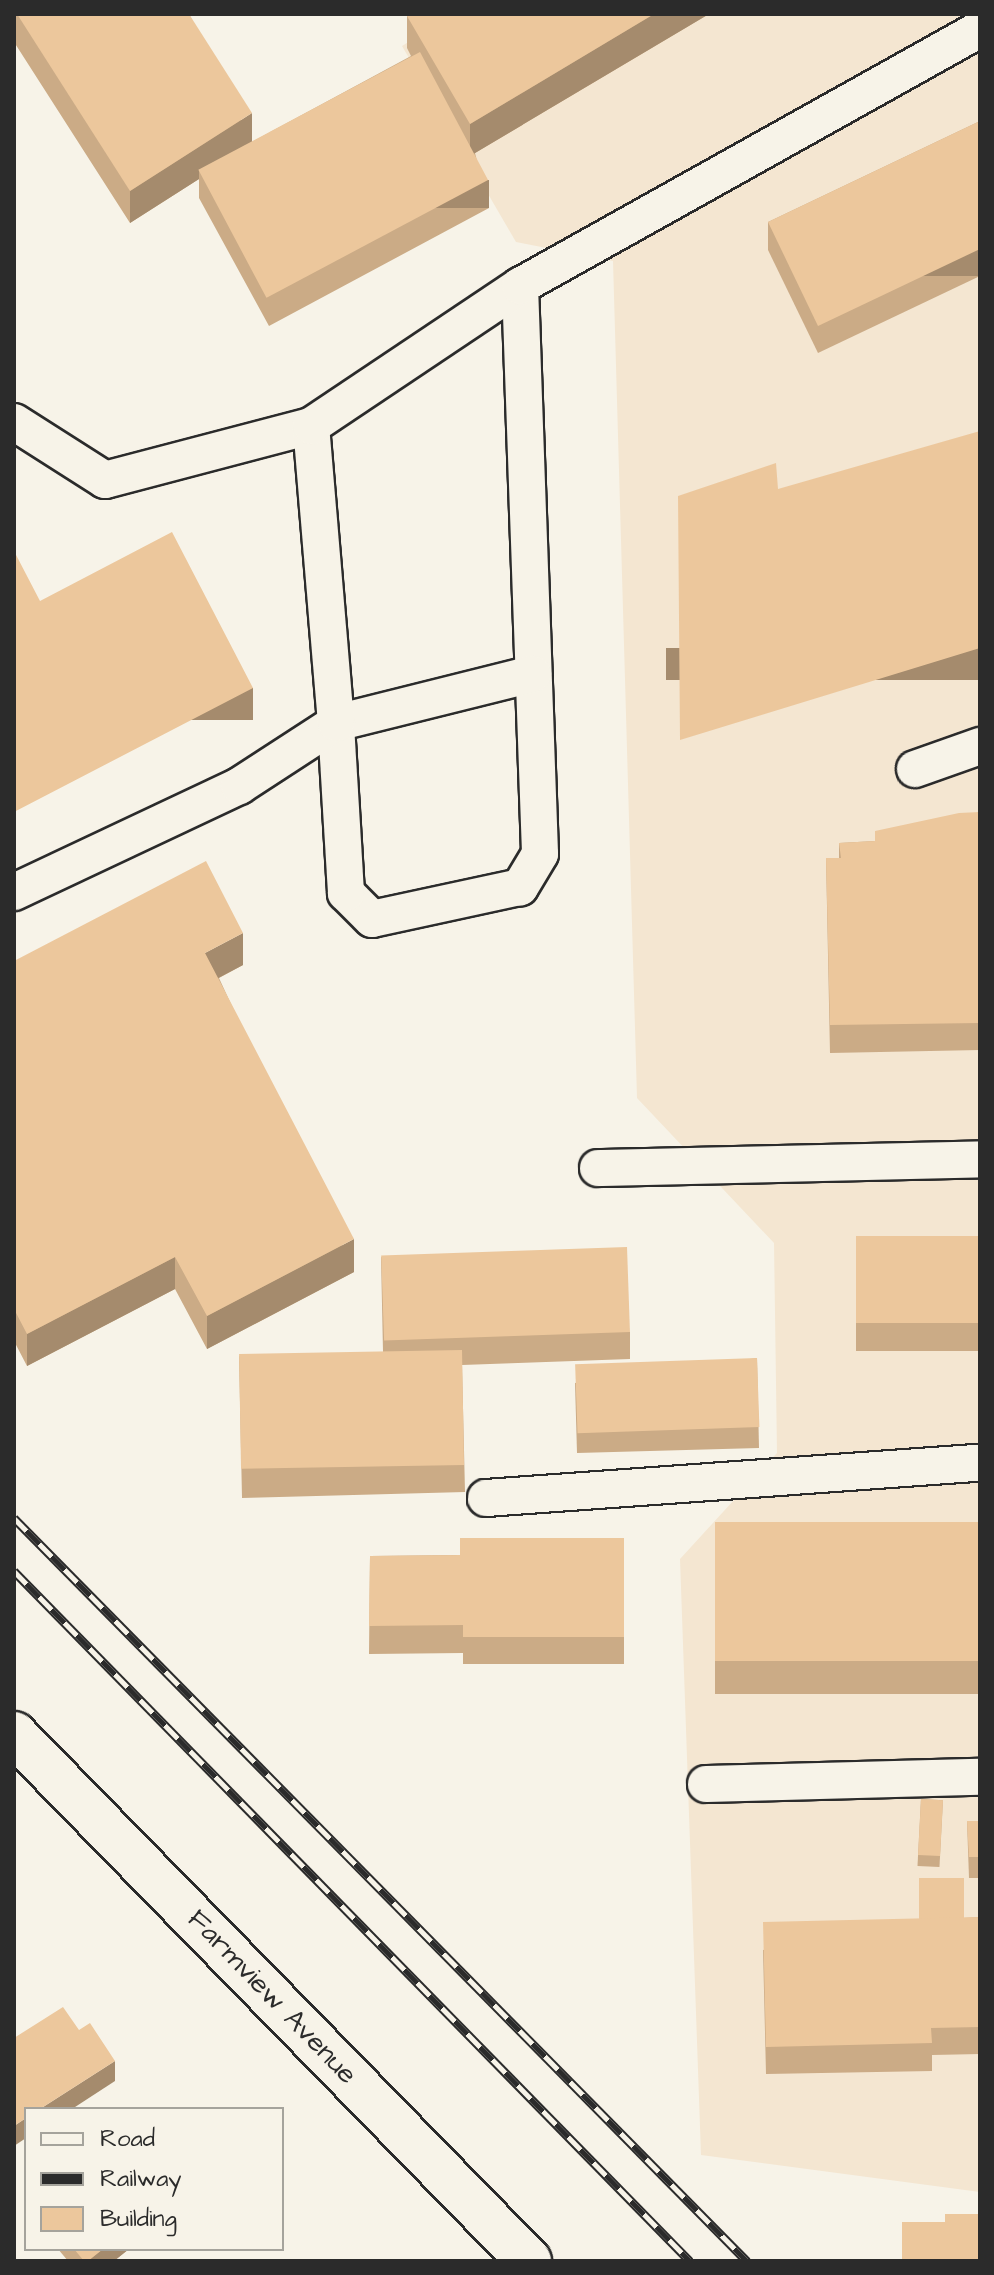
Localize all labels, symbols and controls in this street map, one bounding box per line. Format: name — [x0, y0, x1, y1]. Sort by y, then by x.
street label: Farmview Avenue — [180, 1903, 364, 2091]
legend — [24, 2107, 284, 2251]
text: Road — [100, 2122, 155, 2156]
text: Railway — [100, 2162, 182, 2196]
text: Building — [100, 2202, 177, 2236]

